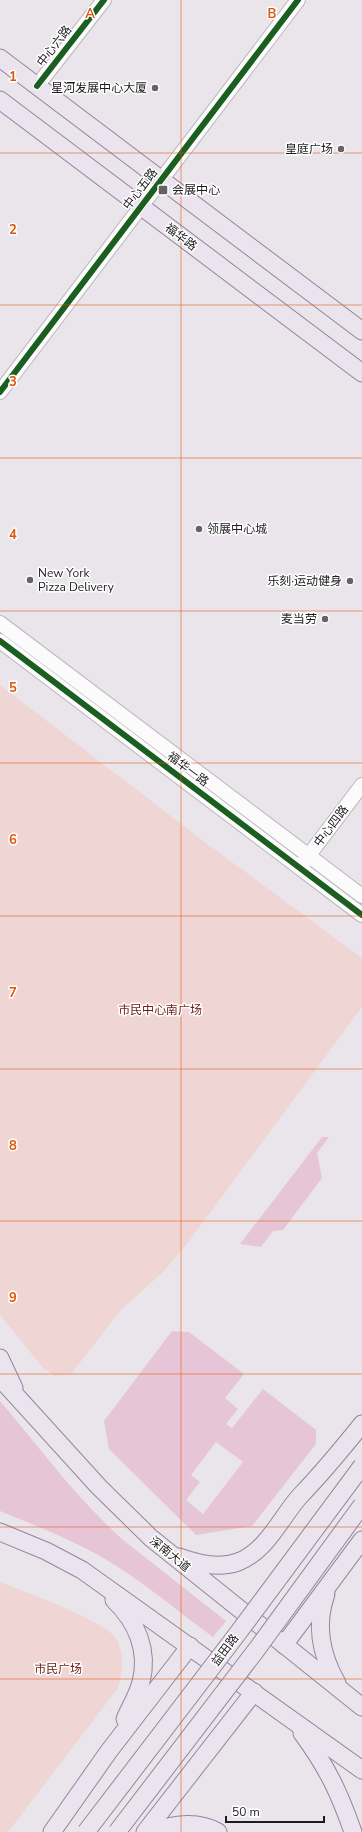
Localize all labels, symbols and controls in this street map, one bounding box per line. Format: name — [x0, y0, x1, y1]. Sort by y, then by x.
text: A — [85, 5, 95, 23]
text: B — [268, 5, 277, 23]
street label: 中心六路 — [33, 22, 75, 70]
text: 1 — [9, 68, 17, 86]
place label: 星河发展中心大厦 — [51, 80, 147, 96]
marker: 星河发展中心大厦 — [150, 83, 160, 93]
place label: 皇庭广场 — [285, 141, 333, 157]
marker: 皇庭广场 — [336, 144, 346, 154]
street label: 中心五路 — [119, 165, 161, 213]
place label: 会展中心 — [172, 182, 220, 198]
marker: 会展中心 — [157, 184, 169, 196]
street label: 福华路 — [162, 220, 200, 254]
text: 2 — [9, 221, 17, 239]
text: 3 — [9, 373, 17, 391]
place label: 领展中心城 — [207, 521, 267, 537]
marker: 领展中心城 — [194, 524, 204, 534]
text: 4 — [9, 526, 17, 544]
place label: New York Pizza Delivery — [38, 565, 115, 595]
place label: 乐刻·运动健身 — [267, 573, 342, 589]
marker: New York Pizza Delivery — [25, 575, 35, 585]
marker: 乐刻·运动健身 — [345, 576, 355, 586]
place label: 麦当劳 — [281, 611, 317, 627]
marker: 麦当劳 — [320, 614, 330, 624]
text: 5 — [9, 679, 17, 697]
street label: 福华一路 — [164, 748, 212, 790]
street label: 中心四路 — [310, 802, 352, 850]
text: 6 — [9, 831, 17, 849]
text: 7 — [9, 984, 17, 1002]
park label: 市民中心南广场 — [118, 1002, 202, 1018]
text: 8 — [9, 1137, 17, 1155]
text: 9 — [9, 1289, 17, 1307]
street label: 深南大道 — [146, 1533, 194, 1575]
street label: 益田路 — [208, 1631, 242, 1669]
park label: 市民广场 — [34, 1661, 82, 1677]
scale bar — [226, 1798, 324, 1824]
text: 50 m — [232, 1804, 260, 1820]

